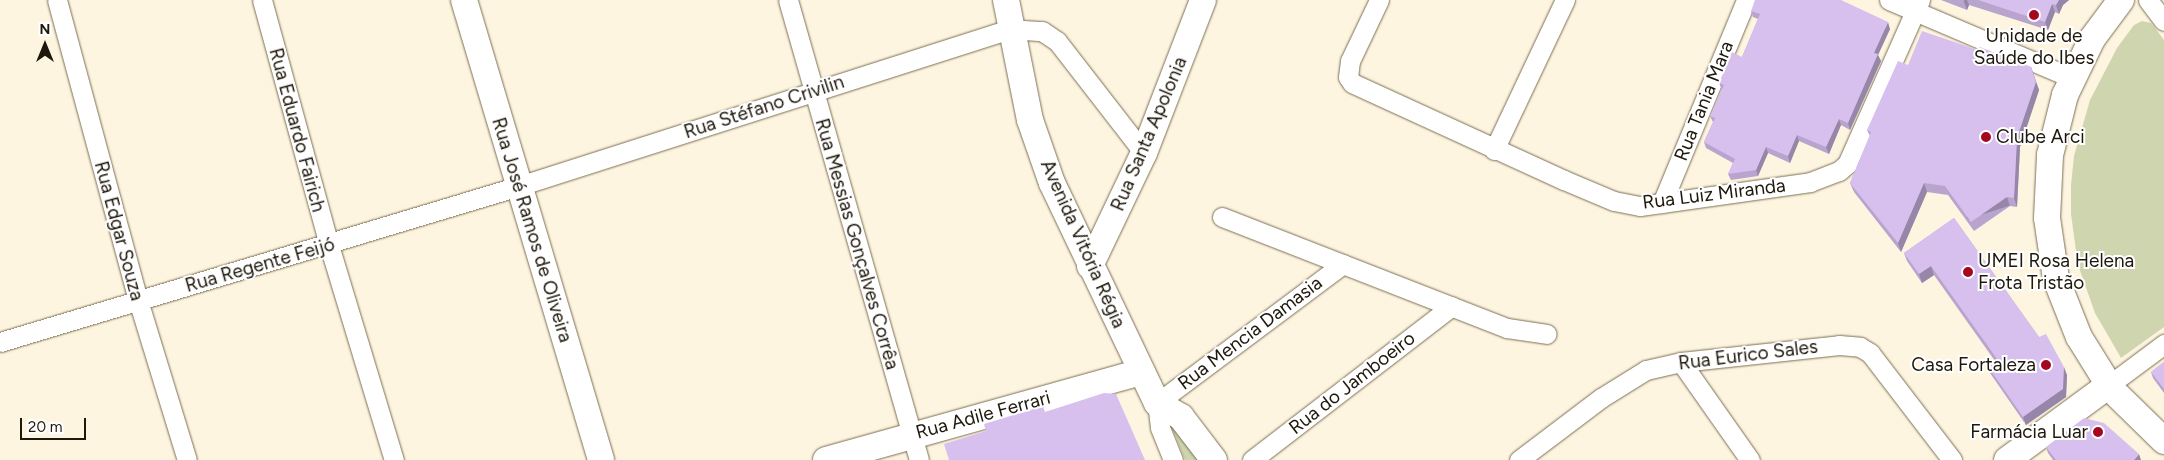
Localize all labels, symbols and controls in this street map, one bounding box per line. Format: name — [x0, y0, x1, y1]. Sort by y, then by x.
marker: Unidade de Saúde do Ibes — [2027, 8, 2041, 22]
north arrow — [20, 20, 70, 70]
text: N — [40, 21, 50, 38]
place label: Unidade de Saúde do Ibes — [1974, 25, 2094, 69]
street label: Rua Tania Mara — [1670, 38, 1738, 164]
street label: Rua Eduardo Fairich — [264, 46, 330, 214]
street label: Rua Santa Apolonia — [1106, 53, 1192, 215]
street label: Rua Stéfano Crivilin — [681, 70, 847, 144]
street label: Rua José Ramos de Oliveira — [487, 115, 577, 345]
street label: Rua Messias Gonçalves Corrêa — [810, 116, 904, 372]
place label: Clube Arci — [1996, 126, 2085, 148]
marker: Clube Arci — [1980, 131, 1992, 143]
street label: Avenida Vitória Régia — [1036, 156, 1130, 332]
street label: Rua Edgar Souza — [89, 159, 149, 303]
street label: Rua Luiz Miranda — [1641, 174, 1787, 214]
street label: Rua Regente Feijó — [183, 233, 337, 297]
place label: UMEI Rosa Helena Frota Tristão — [1978, 250, 2134, 294]
marker: UMEI Rosa Helena Frota Tristão — [1962, 266, 1974, 278]
street label: Rua Mencia Damasia — [1173, 271, 1327, 395]
street label: Rua do Jamboeiro — [1284, 327, 1420, 439]
street label: Rua Eurico Sales — [1677, 335, 1819, 375]
place label: Casa Fortaleza — [1911, 354, 2036, 376]
marker: Casa Fortaleza — [2040, 359, 2052, 371]
street label: Rua Adile Ferrari — [913, 386, 1053, 444]
scale bar — [22, 408, 89, 440]
text: 20 m — [28, 418, 62, 436]
place label: Farmácia Luar — [1970, 421, 2088, 443]
marker: Farmácia Luar — [2092, 426, 2104, 438]

